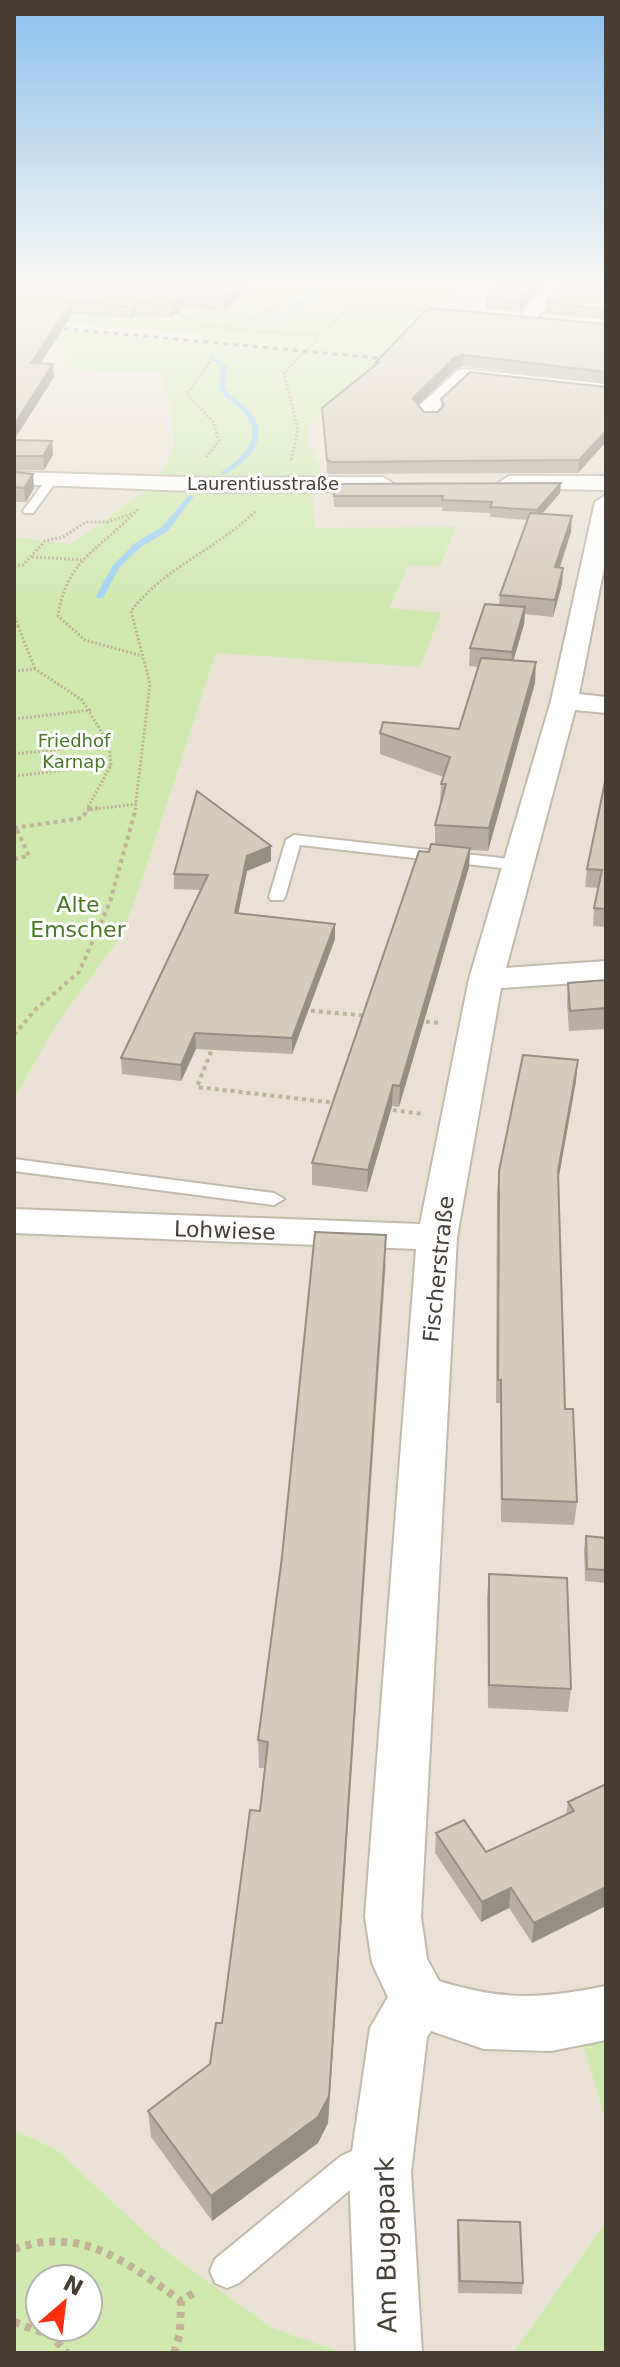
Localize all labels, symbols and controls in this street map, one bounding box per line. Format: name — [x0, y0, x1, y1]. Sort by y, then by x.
street label: Laurentiusstraße — [187, 473, 339, 494]
park label: Friedhof Karnap — [38, 730, 111, 772]
park label: Alte Emscher — [30, 892, 127, 942]
street label: Fischerstraße — [418, 1195, 459, 1344]
street label: Lohwiese — [174, 1216, 276, 1245]
street label: Am Bugapark — [369, 2157, 403, 2333]
north arrow — [24, 2263, 104, 2343]
text: N — [59, 2270, 87, 2301]

